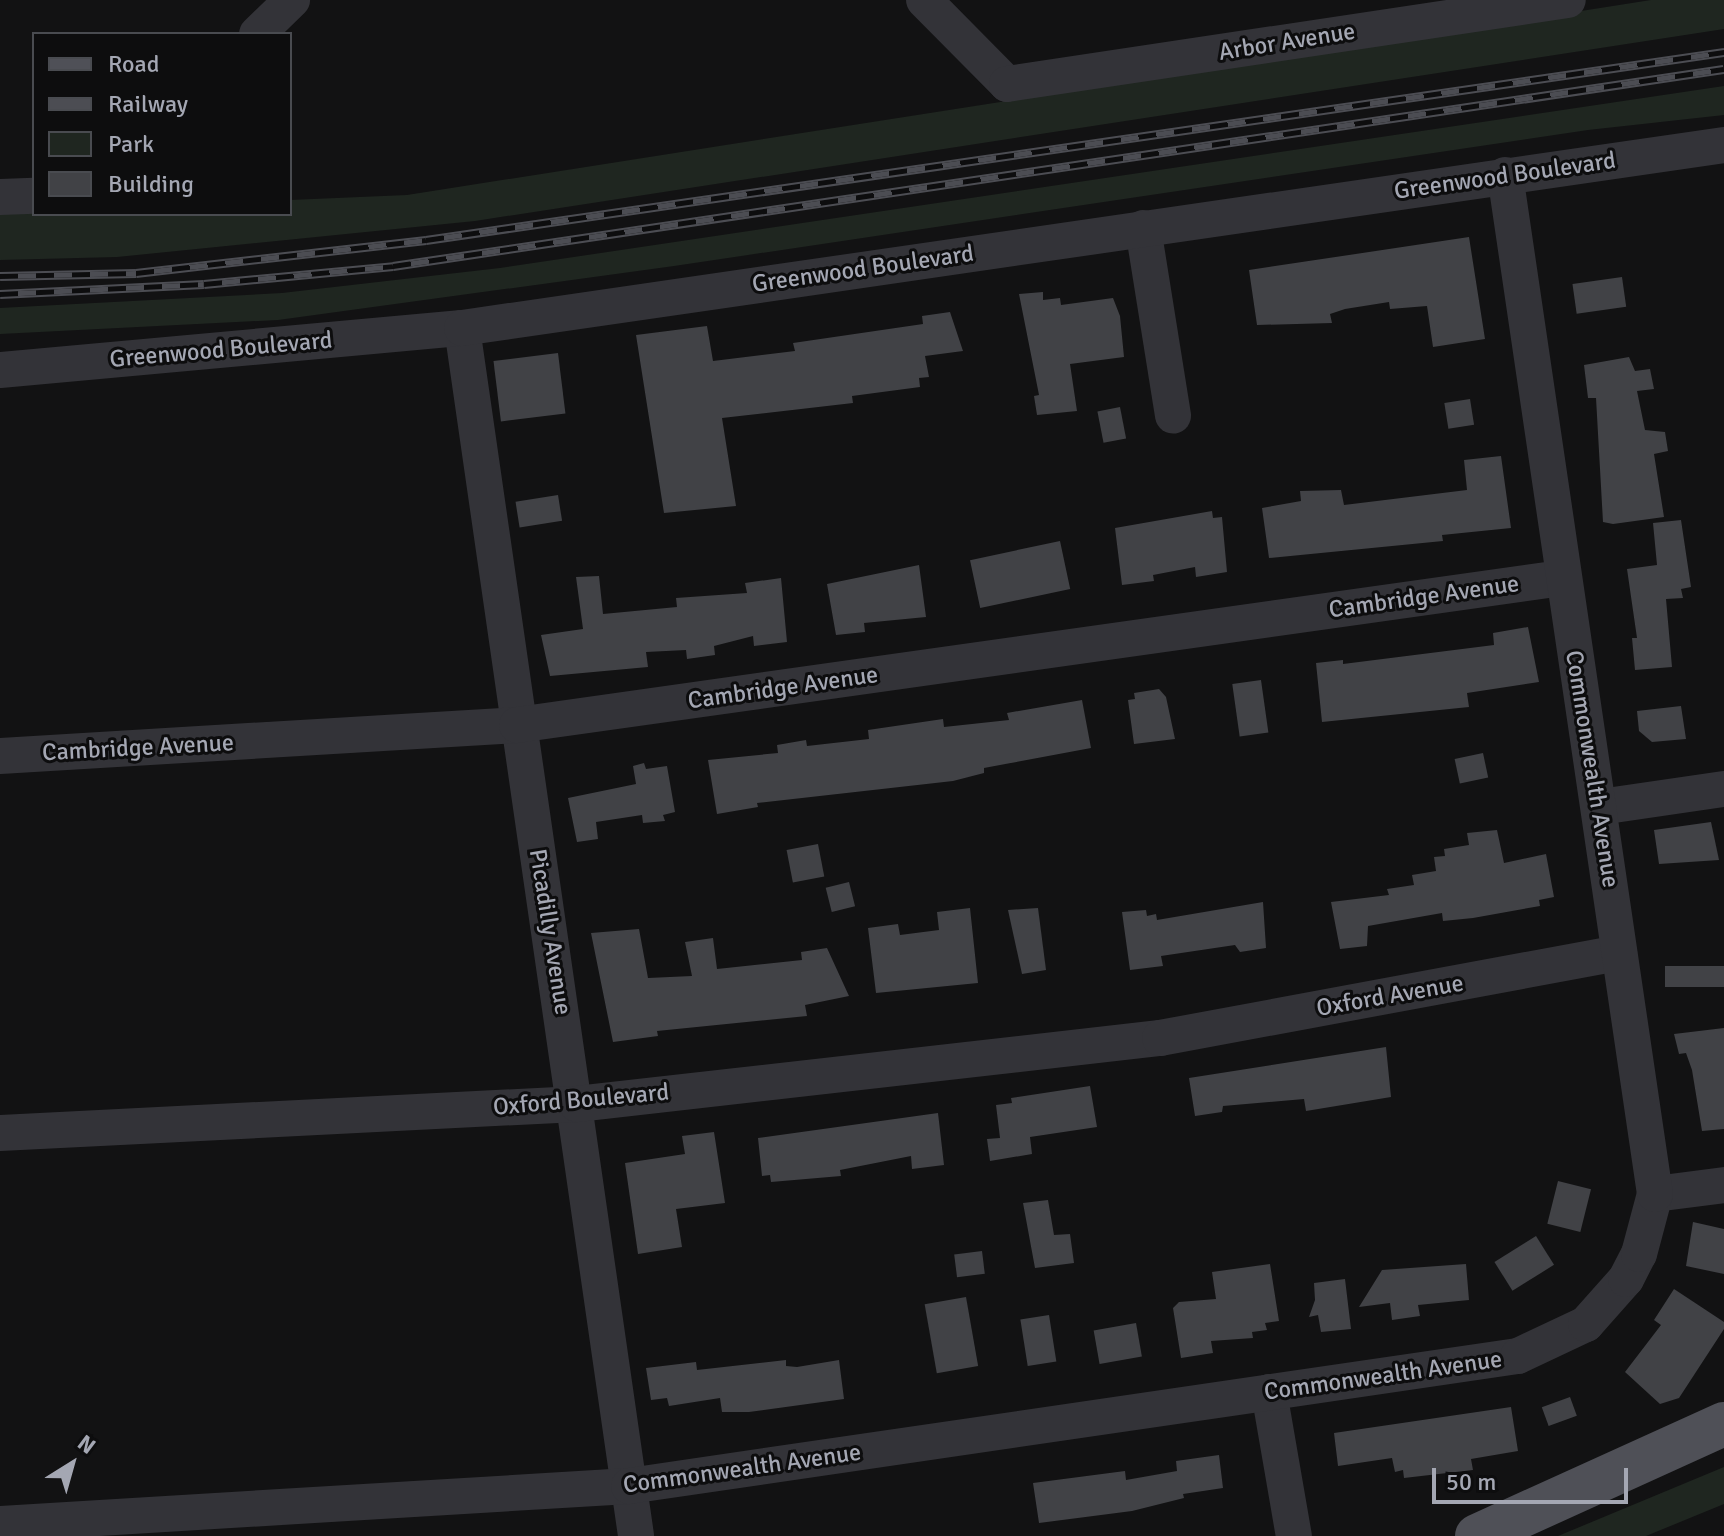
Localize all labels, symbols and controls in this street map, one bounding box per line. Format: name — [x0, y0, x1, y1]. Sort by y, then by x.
street label: Arbor Avenue — [1217, 17, 1357, 67]
legend — [32, 32, 292, 216]
text: Road — [108, 49, 159, 79]
text: Railway — [108, 89, 188, 119]
text: Park — [108, 129, 154, 159]
street label: Greenwood Boulevard — [1392, 146, 1618, 206]
text: Building — [108, 169, 194, 199]
street label: Greenwood Boulevard — [750, 239, 976, 299]
street label: Greenwood Boulevard — [108, 326, 334, 374]
street label: Cambridge Avenue — [1327, 569, 1521, 625]
street label: Commonwealth Avenue — [1559, 648, 1625, 890]
street label: Cambridge Avenue — [686, 660, 880, 716]
street label: Cambridge Avenue — [41, 729, 235, 767]
street label: Picadilly Avenue — [523, 847, 577, 1017]
street label: Oxford Avenue — [1314, 969, 1466, 1023]
street label: Oxford Boulevard — [492, 1078, 670, 1122]
street label: Commonwealth Avenue — [1262, 1345, 1504, 1407]
north arrow — [32, 1424, 112, 1504]
text: N — [73, 1429, 101, 1460]
street label: Commonwealth Avenue — [621, 1438, 863, 1500]
scale bar — [1436, 1452, 1632, 1502]
text: 50 m — [1446, 1467, 1496, 1497]

